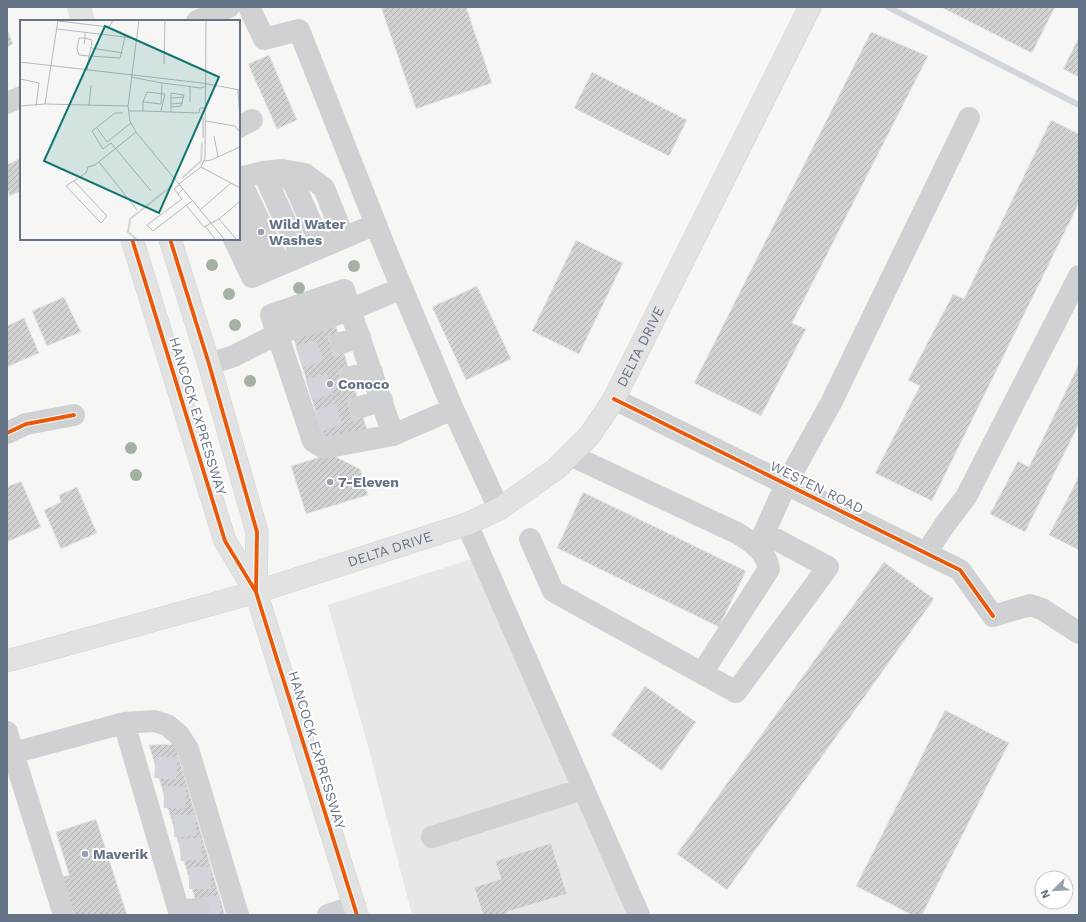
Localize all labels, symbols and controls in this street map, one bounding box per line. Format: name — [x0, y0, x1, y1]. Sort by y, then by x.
inset map — [20, 20, 240, 240]
place label: Wild Water Washes — [269, 216, 346, 248]
marker: Wild Water Washes — [256, 227, 266, 237]
street label: DELTA DRIVE — [613, 304, 667, 389]
street label: HANCOCK EXPRESSWAY — [166, 335, 230, 497]
place label: Conoco — [338, 376, 389, 392]
marker: Conoco — [325, 379, 335, 389]
street label: WESTEN ROAD — [768, 457, 866, 517]
place label: 7-Eleven — [338, 474, 399, 490]
marker: 7-Eleven — [325, 477, 335, 487]
street label: DELTA DRIVE — [346, 528, 434, 570]
street label: HANCOCK EXPRESSWAY — [285, 669, 349, 831]
place label: Maverik — [93, 846, 148, 862]
marker: Maverik — [80, 849, 90, 859]
north arrow — [1034, 870, 1074, 910]
text: N — [1038, 887, 1053, 900]

